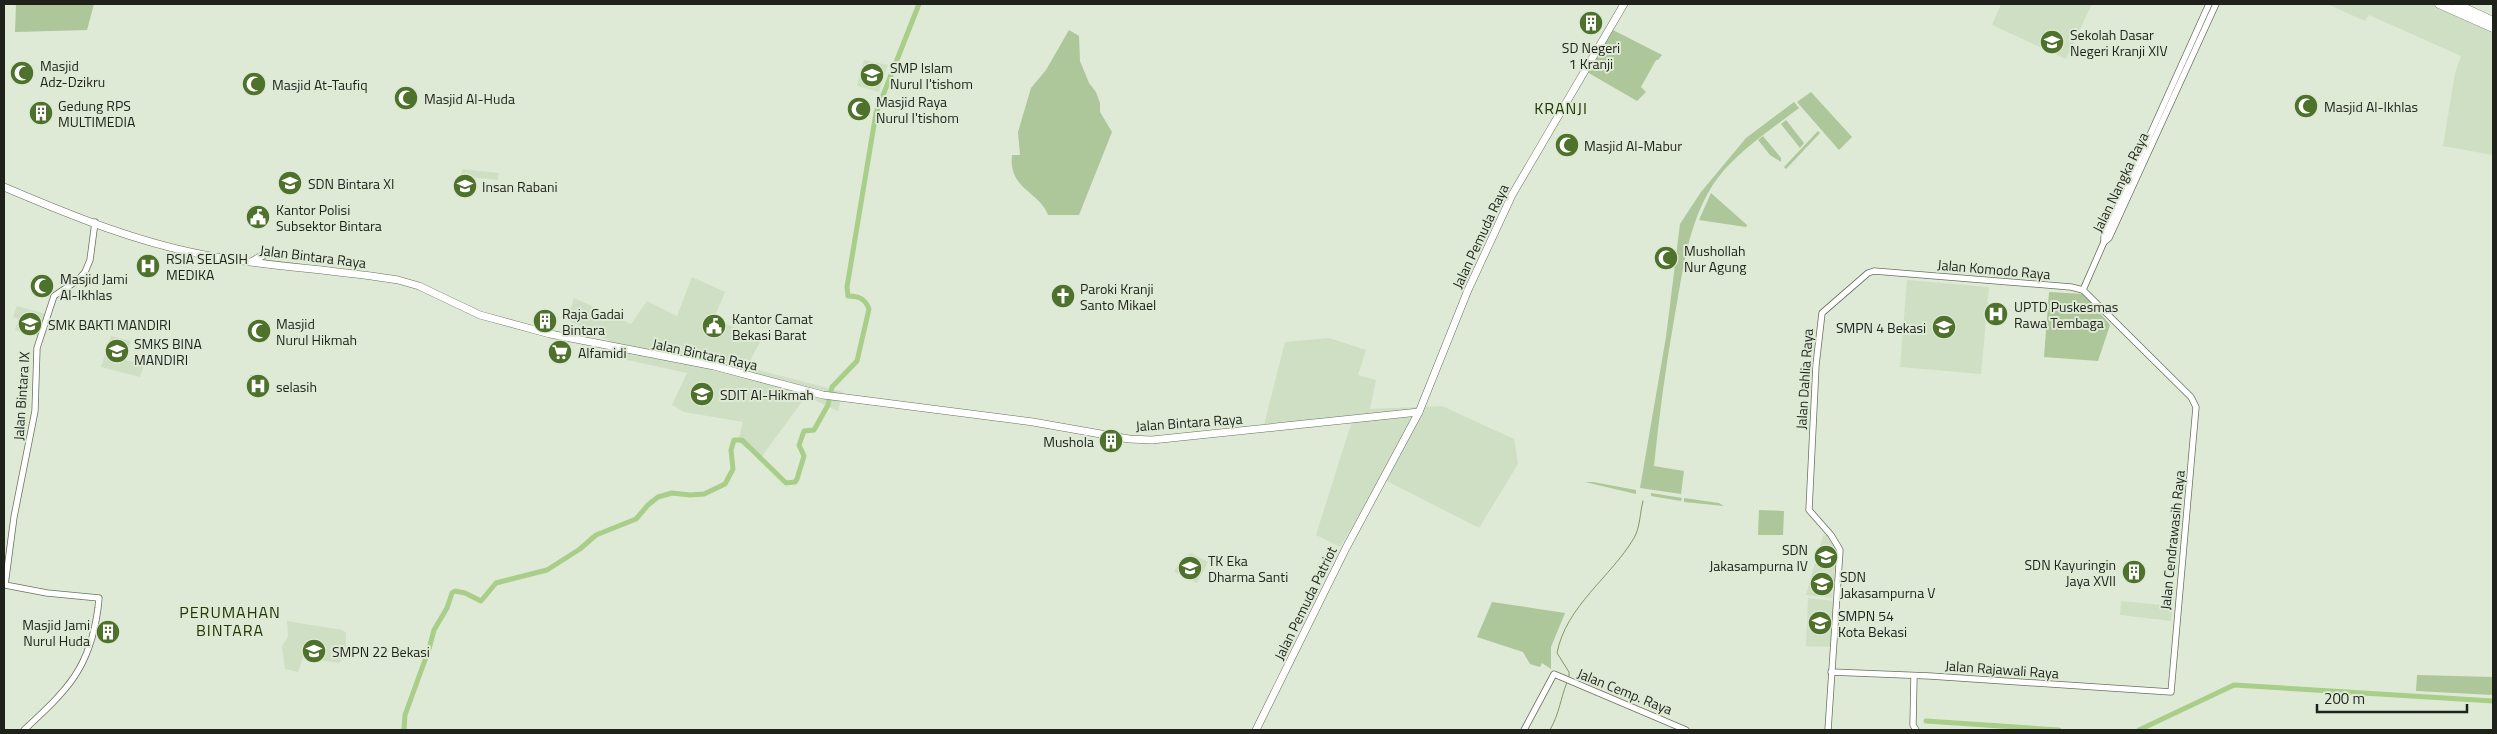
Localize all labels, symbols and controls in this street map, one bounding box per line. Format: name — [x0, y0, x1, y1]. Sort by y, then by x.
building icon: SD Negeri 1 Kranji — [1578, 10, 1604, 36]
place label: Sekolah Dasar Negeri Kranji XIV — [2070, 24, 2168, 61]
school or university icon: Sekolah Dasar Negeri Kranji XIV — [2039, 29, 2065, 55]
place label: SD Negeri 1 Kranji — [1562, 37, 1620, 74]
place label: Masjid Adz-Dzikru — [40, 55, 105, 92]
place label: SMP Islam Nurul I'tishom — [890, 57, 973, 94]
mosque icon: Masjid Adz-Dzikru — [9, 60, 35, 86]
school or university icon: SMP Islam Nurul I'tishom — [859, 62, 885, 88]
mosque icon: Masjid At-Taufiq — [241, 71, 267, 97]
place label: Masjid At-Taufiq — [272, 74, 368, 95]
mosque icon: Masjid Al-Huda — [393, 85, 419, 111]
place label: Masjid Al-Huda — [424, 88, 515, 109]
place label: Masjid Raya Nurul I'tishom — [876, 91, 959, 128]
mosque icon: Masjid Al-Ikhlas — [2293, 93, 2319, 119]
place label: Gedung RPS MULTIMEDIA — [58, 95, 136, 132]
mosque icon: Masjid Raya Nurul I'tishom — [846, 96, 872, 122]
district label: KRANJI — [1534, 96, 1588, 120]
place label: Masjid Al-Ikhlas — [2324, 96, 2418, 117]
building icon: Gedung RPS MULTIMEDIA — [28, 100, 54, 126]
street label: Jalan Nangka Raya — [2087, 128, 2153, 236]
mosque icon: Masjid Al-Mabur — [1554, 132, 1580, 158]
place label: Masjid Al-Mabur — [1584, 135, 1682, 156]
school or university icon: SDN Bintara XI — [277, 170, 303, 196]
place label: SDN Bintara XI — [308, 173, 394, 194]
school or university icon: Insan Rabani — [452, 173, 478, 199]
place label: Insan Rabani — [482, 176, 558, 197]
street label: Jalan Pemuda Raya — [1447, 180, 1513, 292]
place label: Kantor Polisi Subsektor Bintara — [276, 199, 382, 236]
public building icon: Kantor Polisi Subsektor Bintara — [245, 204, 271, 230]
street label: Jalan Bintara Raya — [259, 239, 367, 273]
place label: Mushollah Nur Agung — [1684, 240, 1746, 277]
mosque icon: Mushollah Nur Agung — [1653, 245, 1679, 271]
place label: RSIA SELASIH MEDIKA — [166, 248, 248, 285]
hospital icon: RSIA SELASIH MEDIKA — [135, 253, 161, 279]
street label: Jalan Komodo Raya — [1937, 254, 2051, 284]
place label: Masjid Jami Al-Ikhlas — [60, 268, 128, 305]
mosque icon: Masjid Jami Al-Ikhlas — [29, 273, 55, 299]
place label: Paroki Kranji Santo Mikael — [1080, 278, 1156, 315]
church icon: Paroki Kranji Santo Mikael — [1050, 283, 1076, 309]
place label: UPTD Puskesmas Rawa Tembaga — [2014, 296, 2118, 333]
hospital icon: UPTD Puskesmas Rawa Tembaga — [1983, 301, 2009, 327]
place label: Raja Gadai Bintara — [562, 303, 624, 340]
building icon: Raja Gadai Bintara — [532, 308, 558, 334]
place label: Kantor Camat Bekasi Barat — [732, 308, 813, 345]
school or university icon: SMK BAKTI MANDIRI — [17, 311, 43, 337]
place label: Masjid Nurul Hikmah — [276, 313, 357, 350]
public building icon: Kantor Camat Bekasi Barat — [701, 313, 727, 339]
place label: SMK BAKTI MANDIRI — [48, 314, 171, 335]
school or university icon: SMPN 4 Bekasi — [1931, 314, 1957, 340]
place label: SMPN 4 Bekasi — [1836, 317, 1926, 338]
mosque icon: Masjid Nurul Hikmah — [246, 318, 272, 344]
street label: Jalan Dahlia Raya — [1790, 328, 1818, 430]
place label: SMKS BINA MANDIRI — [134, 333, 203, 370]
street label: Jalan Bintara Raya — [650, 333, 760, 375]
school or university icon: SMKS BINA MANDIRI — [104, 338, 130, 364]
supermarket icon: Alfamidi — [547, 339, 573, 365]
place label: Alfamidi — [578, 342, 626, 363]
street label: Jalan Bintara IX — [7, 351, 35, 441]
hospital icon: selasih — [245, 373, 271, 399]
place label: selasih — [276, 376, 317, 397]
school or university icon: SDIT Al-Hikmah — [689, 381, 715, 407]
place label: SDIT Al-Hikmah — [720, 384, 814, 405]
street label: Jalan Bintara Raya — [1135, 408, 1243, 436]
building icon: Mushola — [1098, 428, 1124, 454]
place label: Mushola — [1043, 431, 1094, 452]
street label: Jalan Cendrawasih Raya — [2154, 469, 2190, 611]
place label: SDN Jakasampurna IV — [1709, 539, 1808, 576]
street label: Jalan Pemuda Patriot — [1268, 543, 1342, 663]
school or university icon: SDN Jakasampurna IV — [1813, 544, 1839, 570]
place label: TK Eka Dharma Santi — [1208, 550, 1288, 587]
place label: SDN Kayuringin Jaya XVII — [2025, 554, 2116, 591]
school or university icon: TK Eka Dharma Santi — [1177, 555, 1203, 581]
building icon: SDN Kayuringin Jaya XVII — [2121, 559, 2147, 585]
place label: SDN Jakasampurna V — [1840, 566, 1935, 603]
school or university icon: SDN Jakasampurna V — [1809, 571, 1835, 597]
district label: PERUMAHAN BINTARA — [179, 600, 281, 642]
place label: SMPN 54 Kota Bekasi — [1838, 605, 1907, 642]
school or university icon: SMPN 54 Kota Bekasi — [1807, 610, 1833, 636]
place label: Masjid Jami Nurul Huda — [22, 614, 90, 651]
building icon: Masjid Jami Nurul Huda — [95, 619, 121, 645]
school or university icon: SMPN 22 Bekasi — [301, 638, 327, 664]
place label: SMPN 22 Bekasi — [332, 641, 430, 662]
street label: Jalan Rajawali Raya — [1944, 655, 2060, 683]
street label: Jalan Cemp. Raya — [1574, 662, 1676, 720]
scale bar — [2317, 682, 2467, 714]
text: 200 m — [2324, 687, 2365, 710]

